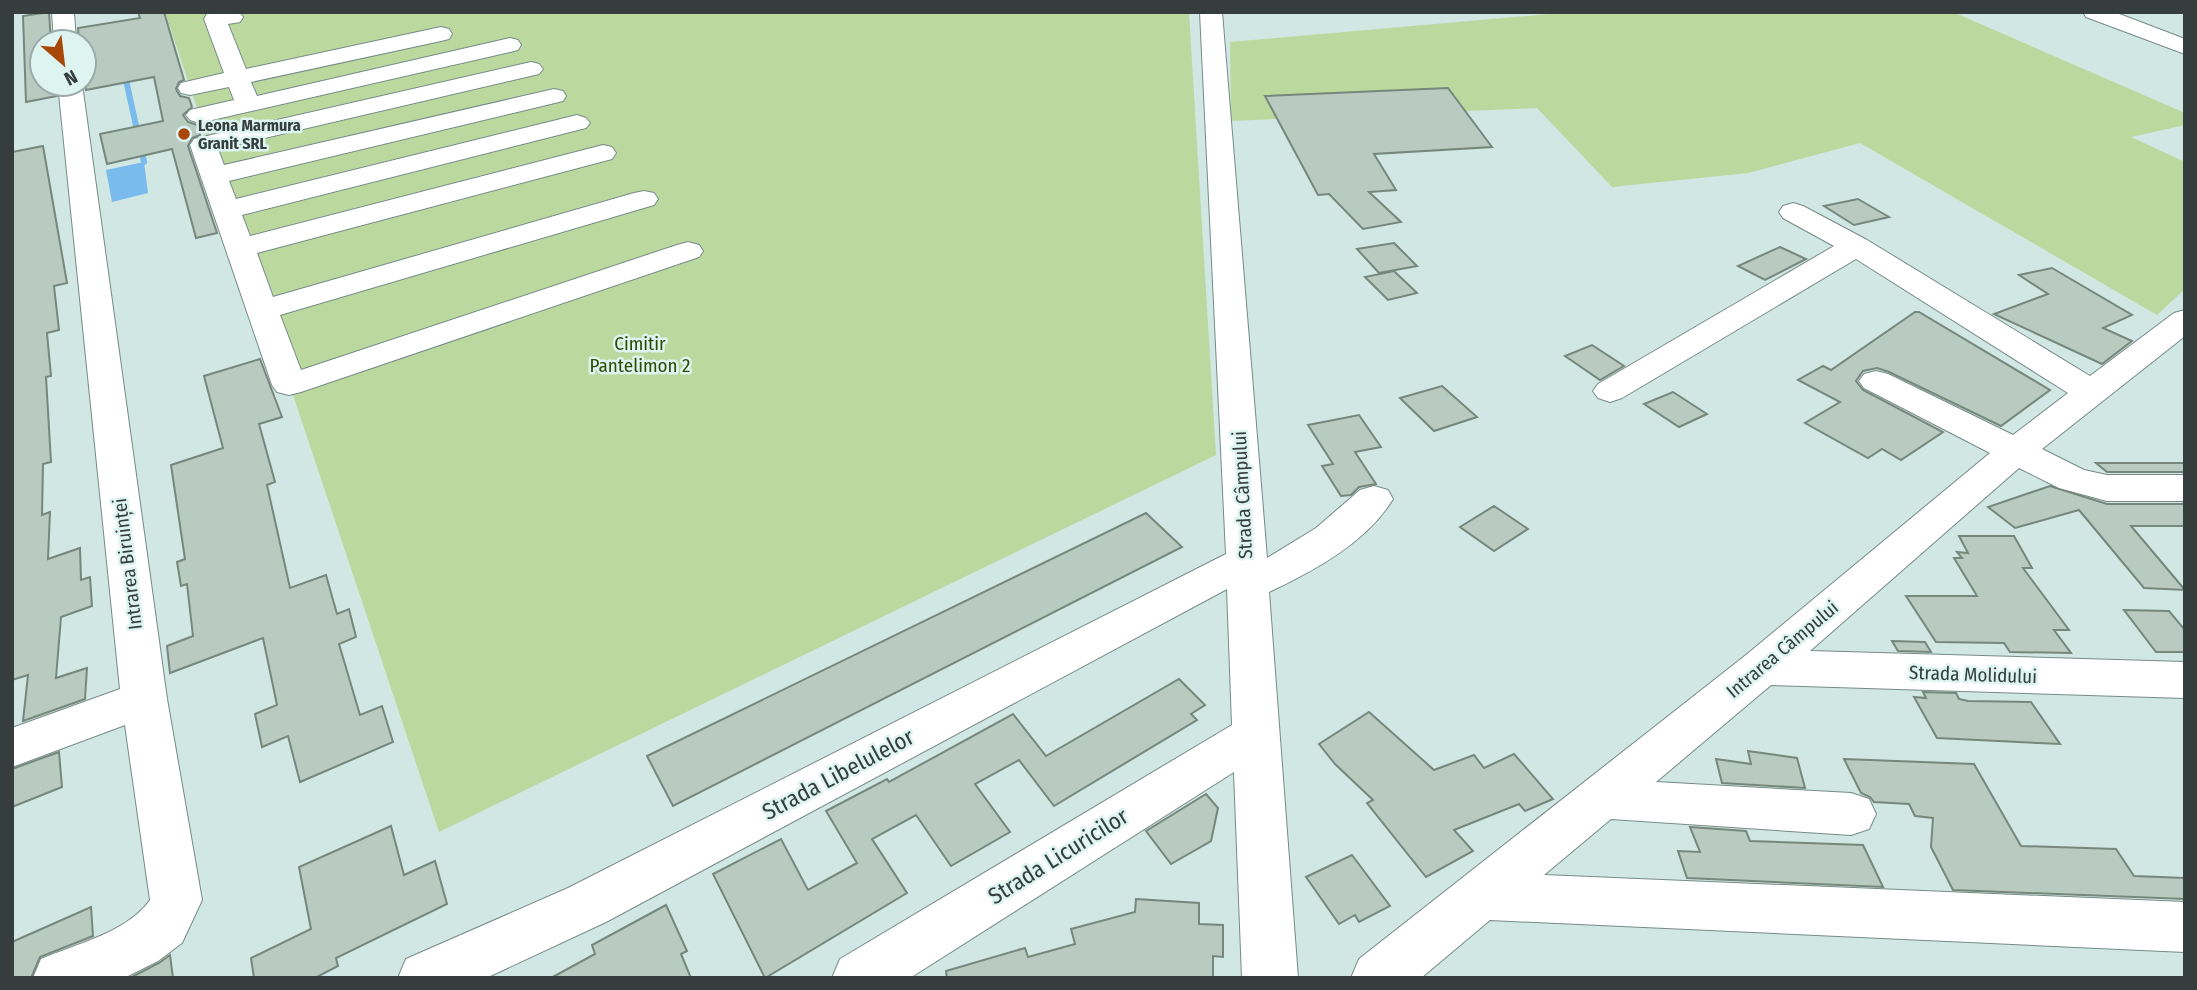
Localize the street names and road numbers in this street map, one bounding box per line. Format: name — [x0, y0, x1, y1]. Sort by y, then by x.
street label: Strada Câmpului — [1228, 430, 1257, 560]
street label: Intrarea Biruinței — [108, 497, 147, 631]
street label: Intrarea Câmpului — [1722, 596, 1843, 703]
street label: Strada Molidului — [1909, 661, 2037, 688]
street label: Strada Libelulelor — [757, 722, 919, 826]
street label: Strada Licuricilor — [983, 802, 1133, 910]

